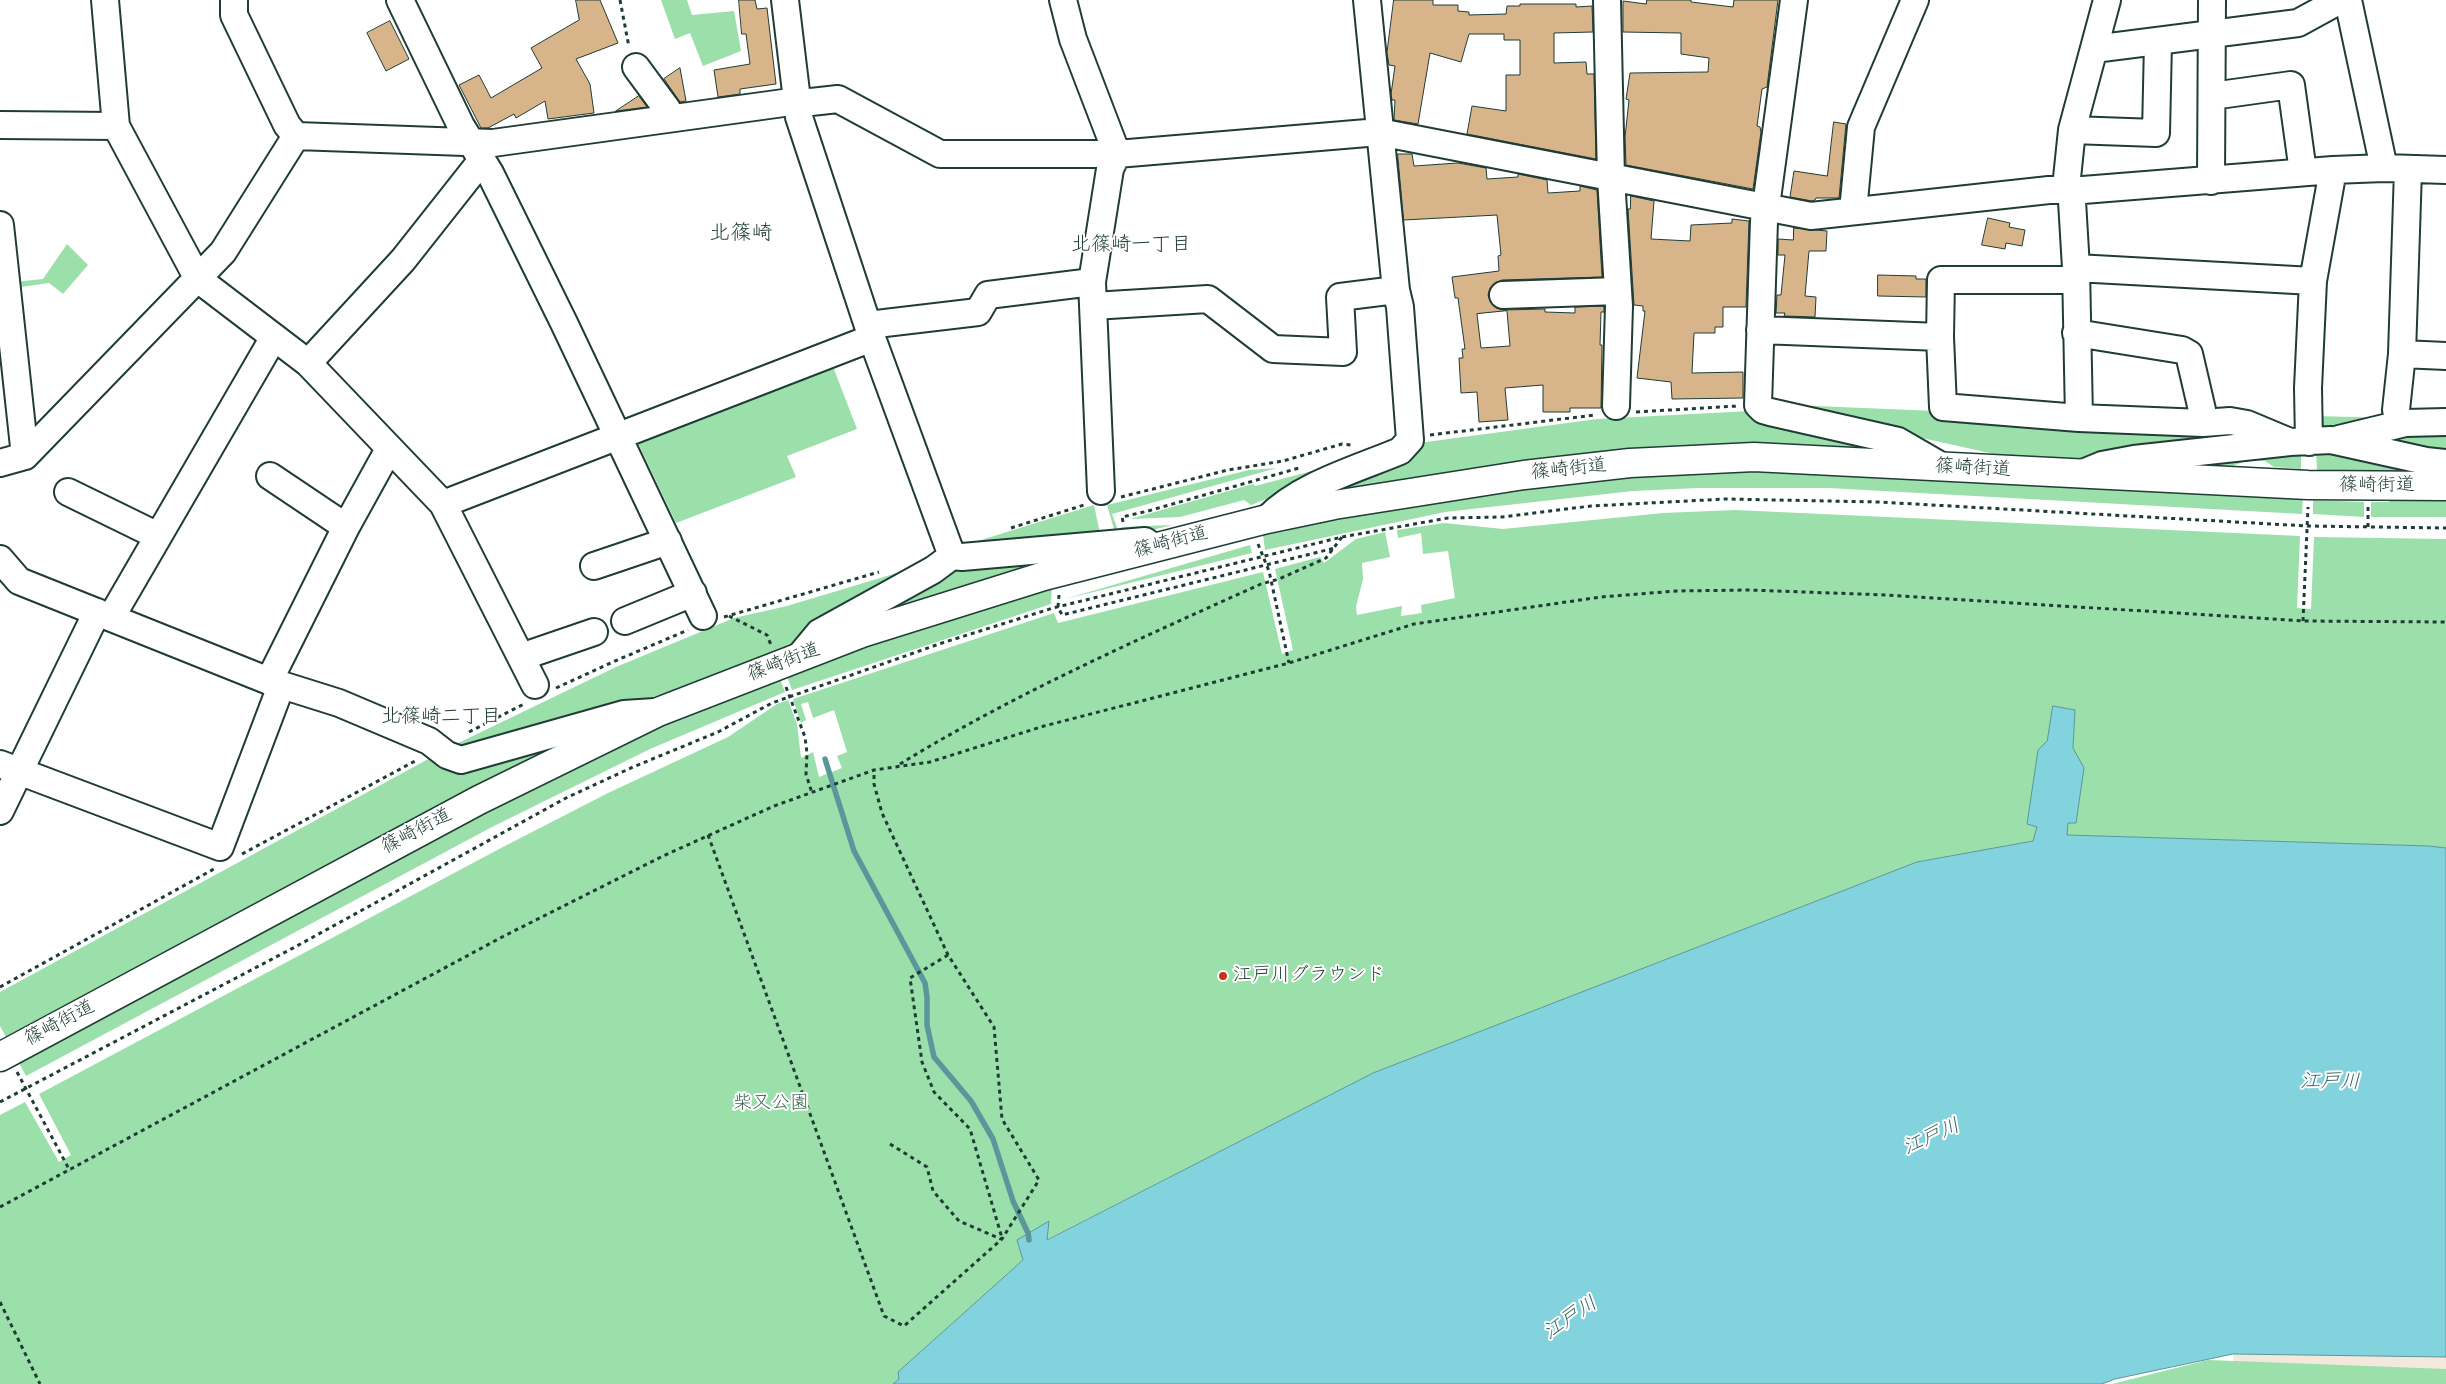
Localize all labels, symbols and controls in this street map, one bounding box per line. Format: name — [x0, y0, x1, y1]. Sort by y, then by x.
district label: 北篠崎 — [710, 222, 772, 248]
district label: 北篠崎一丁目 — [1071, 234, 1191, 258]
street label: 篠崎街道 — [1530, 455, 1608, 485]
street label: 篠崎街道 — [1934, 456, 2012, 482]
street label: 篠崎街道 — [2339, 475, 2415, 497]
street label: 篠崎街道 — [1131, 522, 1211, 564]
street label: 篠崎街道 — [744, 639, 824, 687]
district label: 北篠崎二丁目 — [381, 706, 501, 730]
street label: 篠崎街道 — [378, 804, 456, 860]
place label: 江戸川グラウンド — [1233, 965, 1385, 987]
marker: 江戸川グラウンド — [1217, 970, 1229, 982]
street label: 篠崎街道 — [21, 996, 99, 1052]
water label: 江戸川 — [2300, 1070, 2360, 1096]
park label: 柴又公園 — [733, 1093, 809, 1115]
water label: 江戸川 — [1900, 1115, 1964, 1161]
water label: 江戸川 — [1539, 1292, 1603, 1346]

